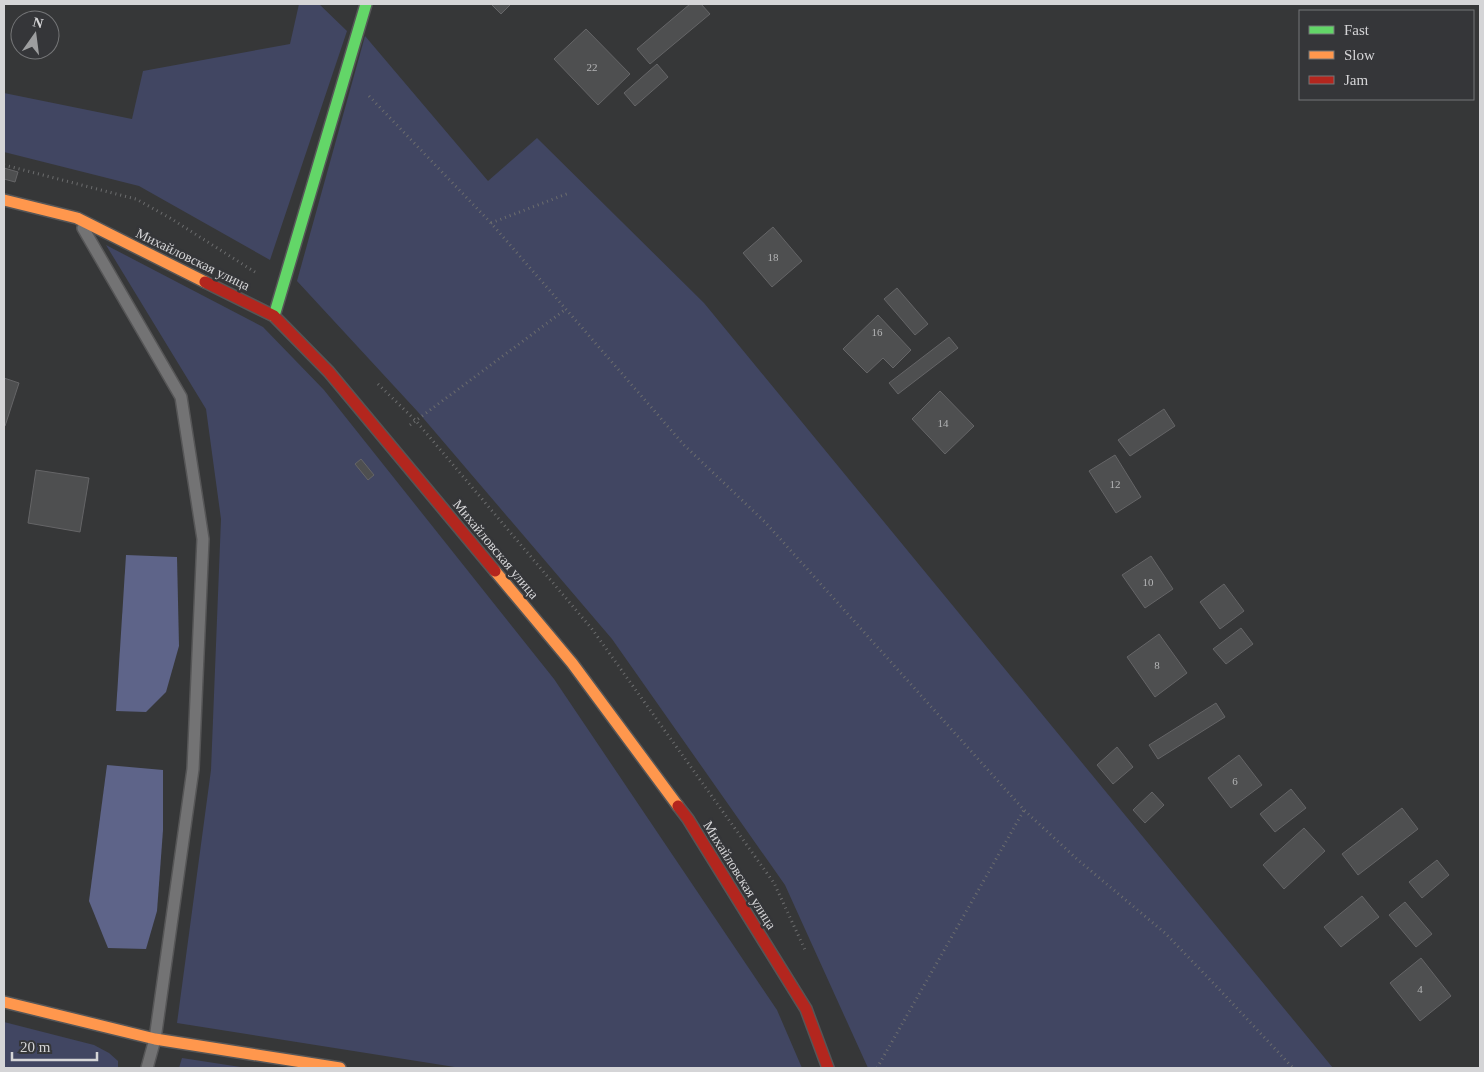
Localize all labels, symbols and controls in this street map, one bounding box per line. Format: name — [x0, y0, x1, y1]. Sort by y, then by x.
north arrow — [10, 10, 60, 60]
legend — [1299, 10, 1474, 100]
text: N — [31, 14, 45, 31]
text: Fast — [1344, 22, 1370, 38]
text: Slow — [1344, 47, 1375, 63]
house number: 22 — [587, 61, 598, 73]
text: Jam — [1344, 72, 1368, 88]
street label: Михайловская улица — [134, 225, 253, 294]
house number: 18 — [768, 251, 779, 263]
house number: 16 — [872, 326, 883, 338]
house number: 14 — [938, 417, 949, 429]
house number: 12 — [1110, 478, 1121, 490]
street label: Михайловская улица — [450, 497, 542, 602]
house number: 10 — [1143, 576, 1154, 588]
house number: 8 — [1154, 659, 1160, 671]
house number: 6 — [1232, 775, 1238, 787]
street label: Михайловская улица — [700, 818, 779, 933]
house number: 4 — [1417, 983, 1423, 995]
scale bar — [12, 1030, 98, 1062]
text: 20 m — [20, 1039, 51, 1055]

